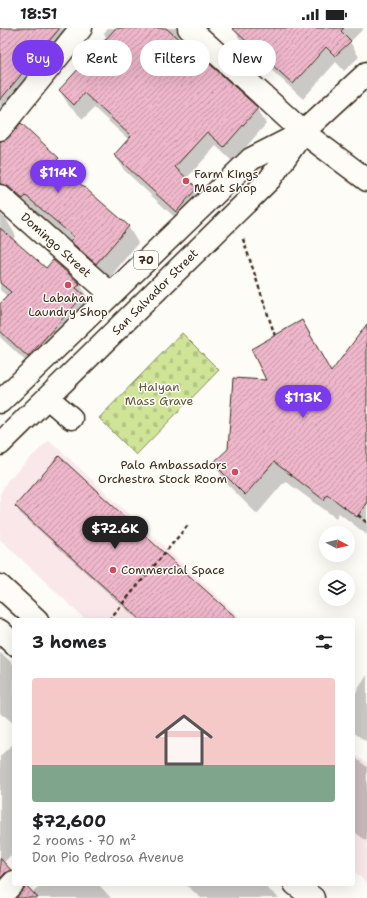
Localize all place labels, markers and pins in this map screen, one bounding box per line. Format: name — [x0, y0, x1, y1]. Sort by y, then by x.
pin: $114K — [30, 160, 86, 194]
place label: Farm Kings Meat Shop — [194, 166, 258, 196]
marker: Farm Kings Meat Shop — [181, 176, 191, 186]
marker: Labahan Laundry Shop — [63, 280, 73, 290]
place label: Labahan Laundry Shop — [28, 290, 108, 320]
pin: $113K — [275, 385, 331, 419]
place label: Palo Ambassadors Orchestra Stock Room — [98, 457, 227, 487]
marker: Palo Ambassadors Orchestra Stock Room — [230, 467, 240, 477]
pin: $72.6K — [82, 516, 148, 550]
place label: Commercial Space — [121, 562, 225, 578]
marker: Commercial Space — [108, 565, 118, 575]

